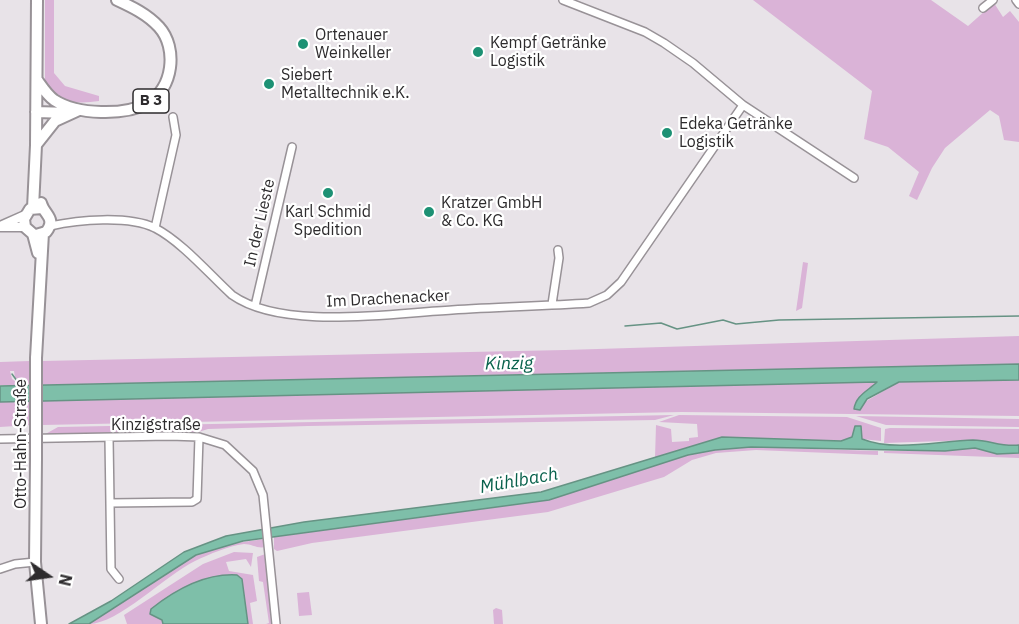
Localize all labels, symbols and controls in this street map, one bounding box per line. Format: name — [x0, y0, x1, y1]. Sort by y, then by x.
place label: Ortenauer Weinkeller — [315, 25, 391, 63]
place label: Kempf Getränke Logistik — [490, 33, 607, 71]
marker: Ortenauer Weinkeller — [296, 37, 310, 51]
marker: Kempf Getränke Logistik — [471, 45, 485, 59]
place label: Siebert Metalltechnik e.K. — [281, 65, 410, 103]
marker: Siebert Metalltechnik e.K. — [262, 77, 276, 91]
road number: B 3 — [133, 89, 169, 113]
place label: Edeka Getränke Logistik — [679, 114, 793, 152]
marker: Edeka Getränke Logistik — [660, 126, 674, 140]
street label: In der Lieste — [241, 177, 279, 269]
marker: Karl Schmid Spedition — [321, 186, 335, 200]
place label: Kratzer GmbH & Co. KG — [441, 193, 542, 231]
place label: Karl Schmid Spedition — [285, 202, 371, 240]
marker: Kratzer GmbH & Co. KG — [422, 205, 436, 219]
street label: Im Drachenacker — [326, 286, 450, 312]
water label: Kinzig — [485, 353, 533, 375]
street label: Otto-Hahn-Straße — [11, 379, 31, 509]
street label: Kinzigstraße — [111, 415, 201, 435]
water label: Mühlbach — [478, 464, 560, 498]
north arrow — [18, 546, 78, 606]
text: N — [54, 572, 77, 588]

